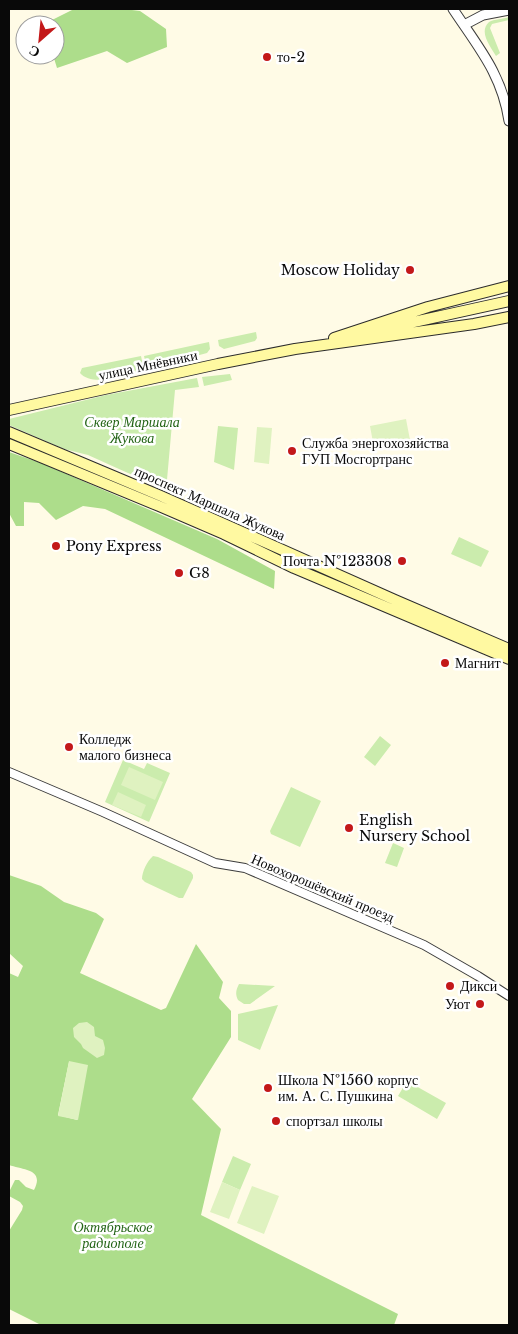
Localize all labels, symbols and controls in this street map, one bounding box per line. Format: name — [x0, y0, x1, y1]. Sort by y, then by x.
north arrow — [15, 15, 65, 65]
text: С — [26, 41, 43, 62]
place label: то-2 — [277, 48, 305, 66]
marker: то-2 — [261, 51, 273, 63]
place label: Moscow Holiday — [281, 261, 400, 279]
marker: Moscow Holiday — [404, 264, 416, 276]
street label: улица Мнёвники — [97, 346, 200, 384]
park label: Сквер Маршала Жукова — [84, 413, 180, 447]
place label: Служба энергохозяйства ГУП Мосгортранс — [302, 434, 449, 468]
marker: Служба энергохозяйства ГУП Мосгортранс — [286, 445, 298, 457]
street label: проспект Маршала Жукова — [132, 462, 289, 545]
place label: Pony Express — [66, 537, 162, 555]
marker: Pony Express — [50, 540, 62, 552]
place label: Почта №123308 — [283, 552, 392, 570]
marker: Почта №123308 — [396, 555, 408, 567]
place label: G8 — [189, 564, 210, 582]
marker: G8 — [173, 567, 185, 579]
place label: Магнит — [455, 654, 501, 672]
marker: Магнит — [439, 657, 451, 669]
place label: Колледж малого бизнеса — [79, 730, 172, 764]
marker: Колледж малого бизнеса — [63, 741, 75, 753]
place label: English Nursery School — [359, 811, 470, 845]
marker: English Nursery School — [343, 822, 355, 834]
street label: Новохорошёвский проезд — [249, 850, 397, 926]
place label: Дикси — [460, 977, 498, 995]
marker: Дикси — [444, 980, 456, 992]
place label: Уют — [445, 995, 470, 1013]
marker: Уют — [474, 998, 486, 1010]
place label: Школа №1560 корпус им. А. С. Пушкина — [278, 1071, 418, 1105]
marker: Школа №1560 корпус им. А. С. Пушкина — [262, 1082, 274, 1094]
place label: спортзал школы — [286, 1112, 383, 1130]
marker: спортзал школы — [270, 1115, 282, 1127]
park label: Октябрьское радиополе — [73, 1218, 153, 1252]

